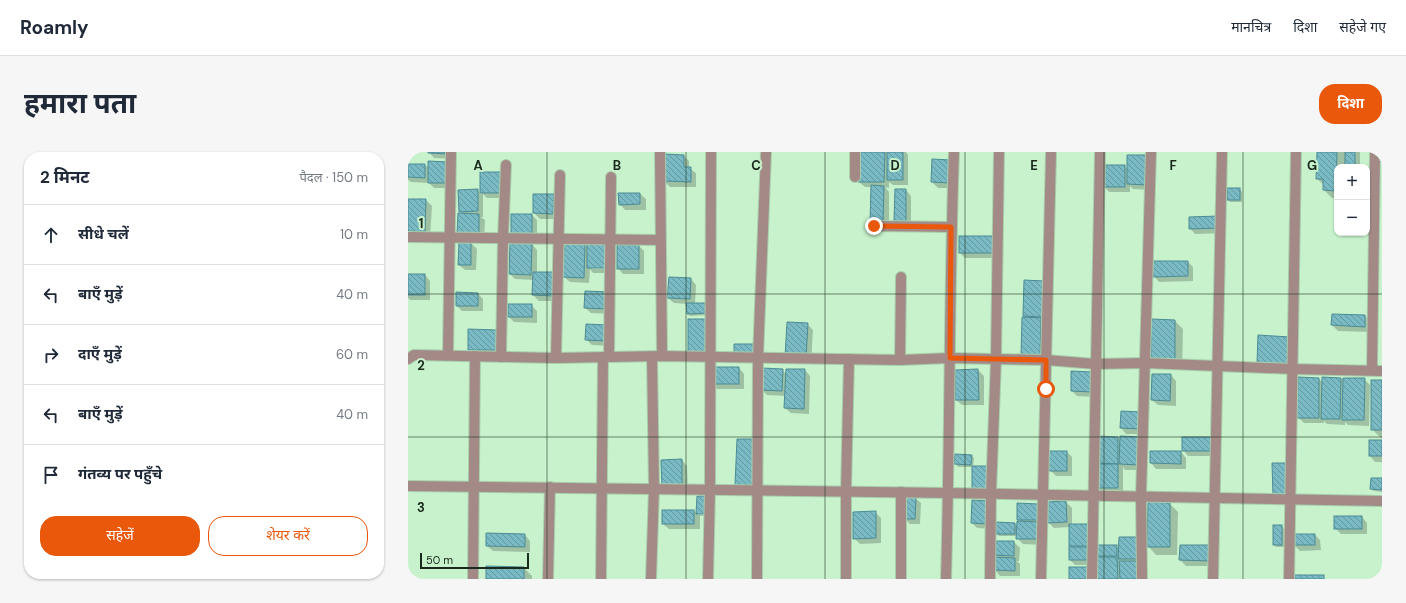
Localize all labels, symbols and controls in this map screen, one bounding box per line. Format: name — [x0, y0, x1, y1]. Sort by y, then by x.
text: Roamly — [20, 15, 89, 40]
text: मानचित्र — [1231, 18, 1271, 36]
text: दिशा — [1293, 18, 1317, 36]
text: सहेजे गए — [1339, 18, 1386, 36]
button: दिशा — [1319, 84, 1382, 124]
text: हमारा पता — [24, 85, 136, 122]
text: A — [473, 157, 483, 174]
text: B — [613, 157, 621, 174]
text: C — [751, 157, 761, 174]
text: D — [890, 157, 900, 174]
text: E — [1030, 157, 1038, 174]
text: F — [1169, 157, 1177, 174]
text: G — [1307, 157, 1317, 174]
map controls — [1334, 164, 1370, 236]
button: + — [1334, 164, 1370, 200]
text: 2 मिनट — [40, 166, 90, 188]
text: पैदल · 150 m — [299, 169, 368, 186]
button: − — [1334, 200, 1370, 236]
text: 1 — [419, 215, 423, 232]
route end — [865, 217, 883, 235]
icon: ahead — [40, 224, 62, 246]
text: सीधे चलें — [78, 224, 129, 244]
text: 10 m — [340, 226, 368, 243]
icon: left — [40, 284, 62, 306]
text: बाएँ मुड़ें — [78, 284, 123, 304]
text: 40 m — [336, 286, 368, 303]
icon: right — [40, 344, 62, 366]
text: दाएँ मुड़ें — [78, 344, 122, 364]
text: 60 m — [336, 346, 368, 363]
text: 2 — [417, 357, 425, 374]
route start — [1037, 380, 1055, 398]
icon: left — [40, 404, 62, 426]
text: बाएँ मुड़ें — [78, 404, 123, 424]
text: 40 m — [336, 406, 368, 423]
icon: arrive — [40, 464, 62, 486]
text: गंतव्य पर पहुँचे — [78, 464, 162, 484]
text: 3 — [417, 499, 425, 516]
button: सहेजें — [40, 516, 200, 556]
button: शेयर करें — [208, 516, 368, 556]
scale bar — [420, 551, 529, 570]
text: 50 m — [426, 553, 453, 567]

